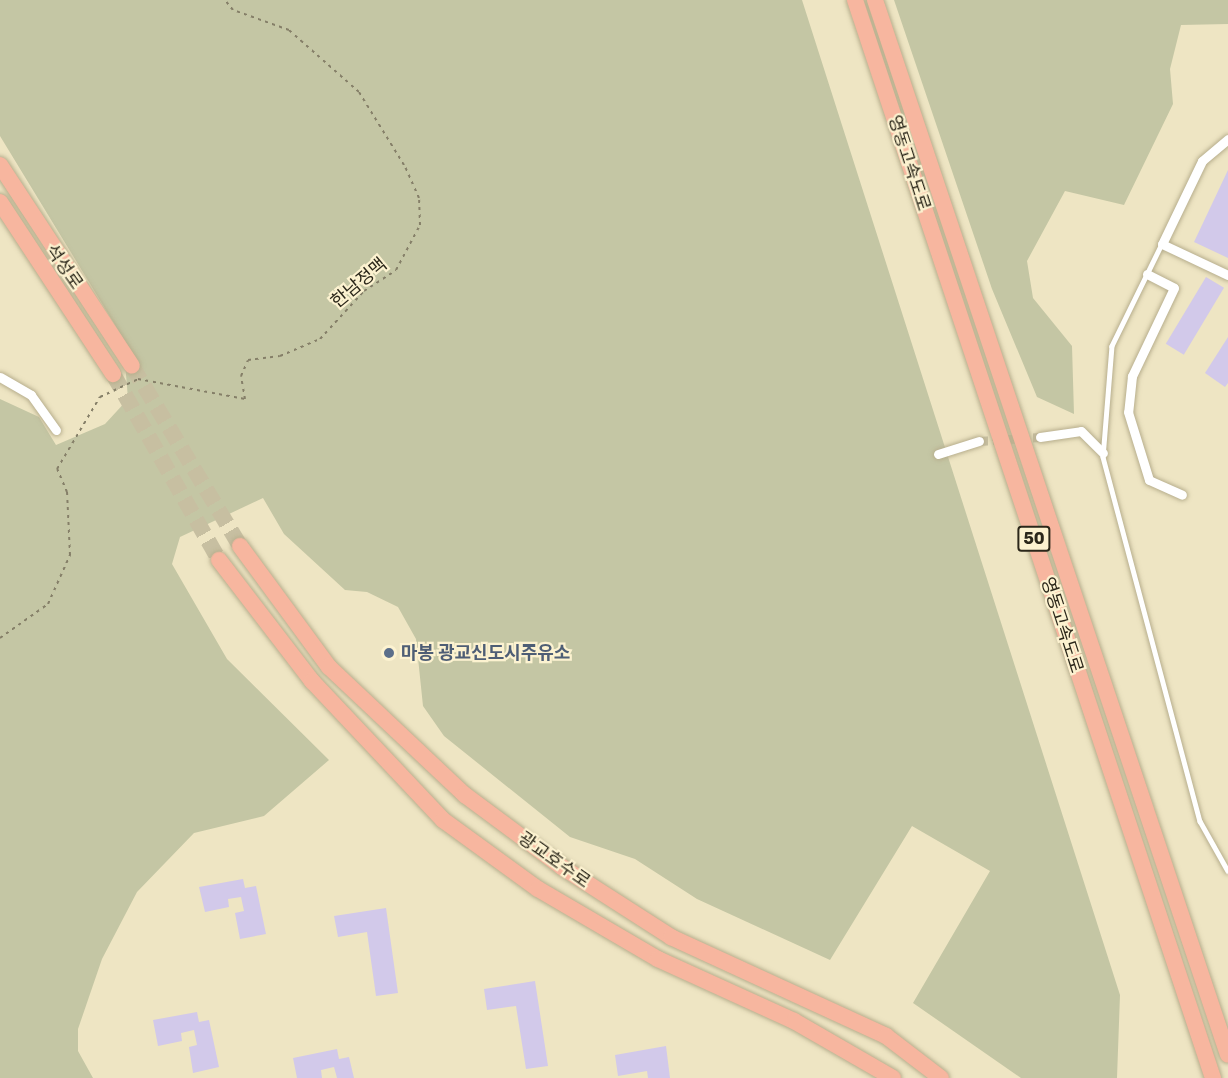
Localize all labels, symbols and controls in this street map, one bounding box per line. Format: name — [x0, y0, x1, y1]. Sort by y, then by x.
street label: 영동고속도로 — [883, 112, 935, 214]
street label: 석성로 — [41, 240, 87, 294]
street label: 한남정맥 — [327, 253, 391, 313]
road number: 50 — [1016, 526, 1052, 552]
street label: 영동고속도로 — [1036, 574, 1088, 676]
place label: 마봉 광교신도시주유소 — [401, 642, 570, 664]
marker: 마봉 광교신도시주유소 — [382, 646, 396, 660]
street label: 광교호수로 — [514, 827, 594, 893]

